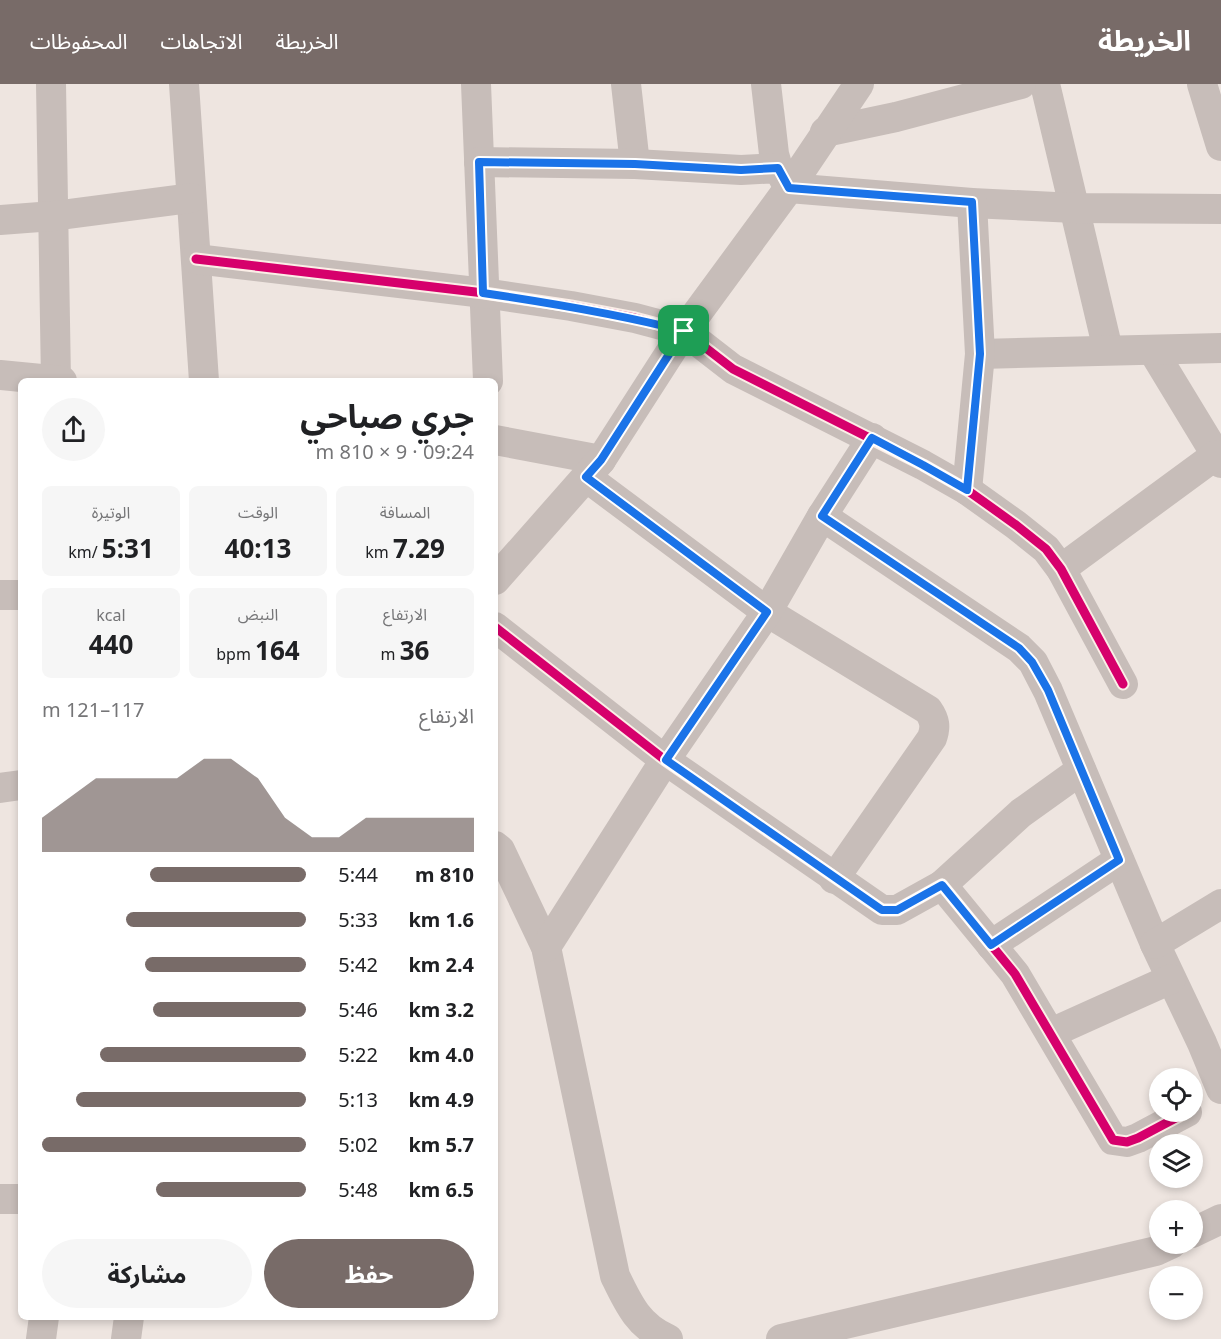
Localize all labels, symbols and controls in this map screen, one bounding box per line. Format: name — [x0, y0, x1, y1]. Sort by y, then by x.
text: الخريطة — [1098, 21, 1191, 59]
text: المحفوظات — [30, 27, 127, 55]
text: الاتجاهات — [160, 27, 242, 55]
text: الخريطة — [275, 27, 338, 55]
pin — [658, 305, 709, 356]
icon: arrive — [667, 314, 700, 347]
text: جري صباحي — [300, 393, 474, 438]
button: share — [42, 398, 105, 461]
text: 09:24 · 9 × 810 m — [316, 438, 474, 465]
text: الوتيرة — [92, 501, 130, 523]
text: الوقت — [238, 501, 278, 523]
text: المسافة — [380, 501, 430, 523]
text: 5:31 — [102, 530, 154, 566]
text: 40:13 — [225, 530, 291, 566]
text: 7.29 — [393, 530, 445, 566]
text: /km — [68, 541, 102, 563]
text: km — [365, 541, 393, 563]
text: النبض — [238, 603, 278, 625]
text: الارتفاع — [383, 603, 427, 625]
text: kcal — [96, 604, 126, 626]
text: 440 — [89, 626, 133, 662]
text: 164 — [255, 632, 300, 668]
text: 36 — [400, 632, 429, 668]
text: bpm — [216, 643, 255, 665]
text: m — [381, 643, 400, 665]
text: 117–121 m — [42, 696, 145, 723]
text: الارتفاع — [419, 702, 474, 729]
text: 5:44 — [338, 861, 378, 888]
text: 810 m — [415, 861, 474, 888]
text: 5:33 — [338, 906, 378, 933]
text: 1.6 km — [408, 906, 474, 933]
text: 5:42 — [338, 951, 378, 978]
text: 2.4 km — [408, 951, 474, 978]
text: 5:46 — [338, 996, 378, 1023]
text: 3.2 km — [408, 996, 474, 1023]
text: 5:22 — [338, 1041, 378, 1068]
text: 4.0 km — [408, 1041, 474, 1068]
map controls — [1149, 1068, 1203, 1320]
button: locate — [1149, 1068, 1203, 1122]
text: 5:13 — [338, 1086, 378, 1113]
text: 4.9 km — [408, 1086, 474, 1113]
text: 5:02 — [338, 1131, 378, 1158]
text: 5.7 km — [408, 1131, 474, 1158]
button: layers — [1149, 1134, 1203, 1188]
text: 5:48 — [338, 1176, 378, 1203]
text: 6.5 km — [408, 1176, 474, 1203]
button: + — [1149, 1200, 1203, 1254]
button: مشاركة — [42, 1239, 252, 1308]
button: حفظ — [264, 1239, 474, 1308]
button: − — [1149, 1266, 1203, 1320]

